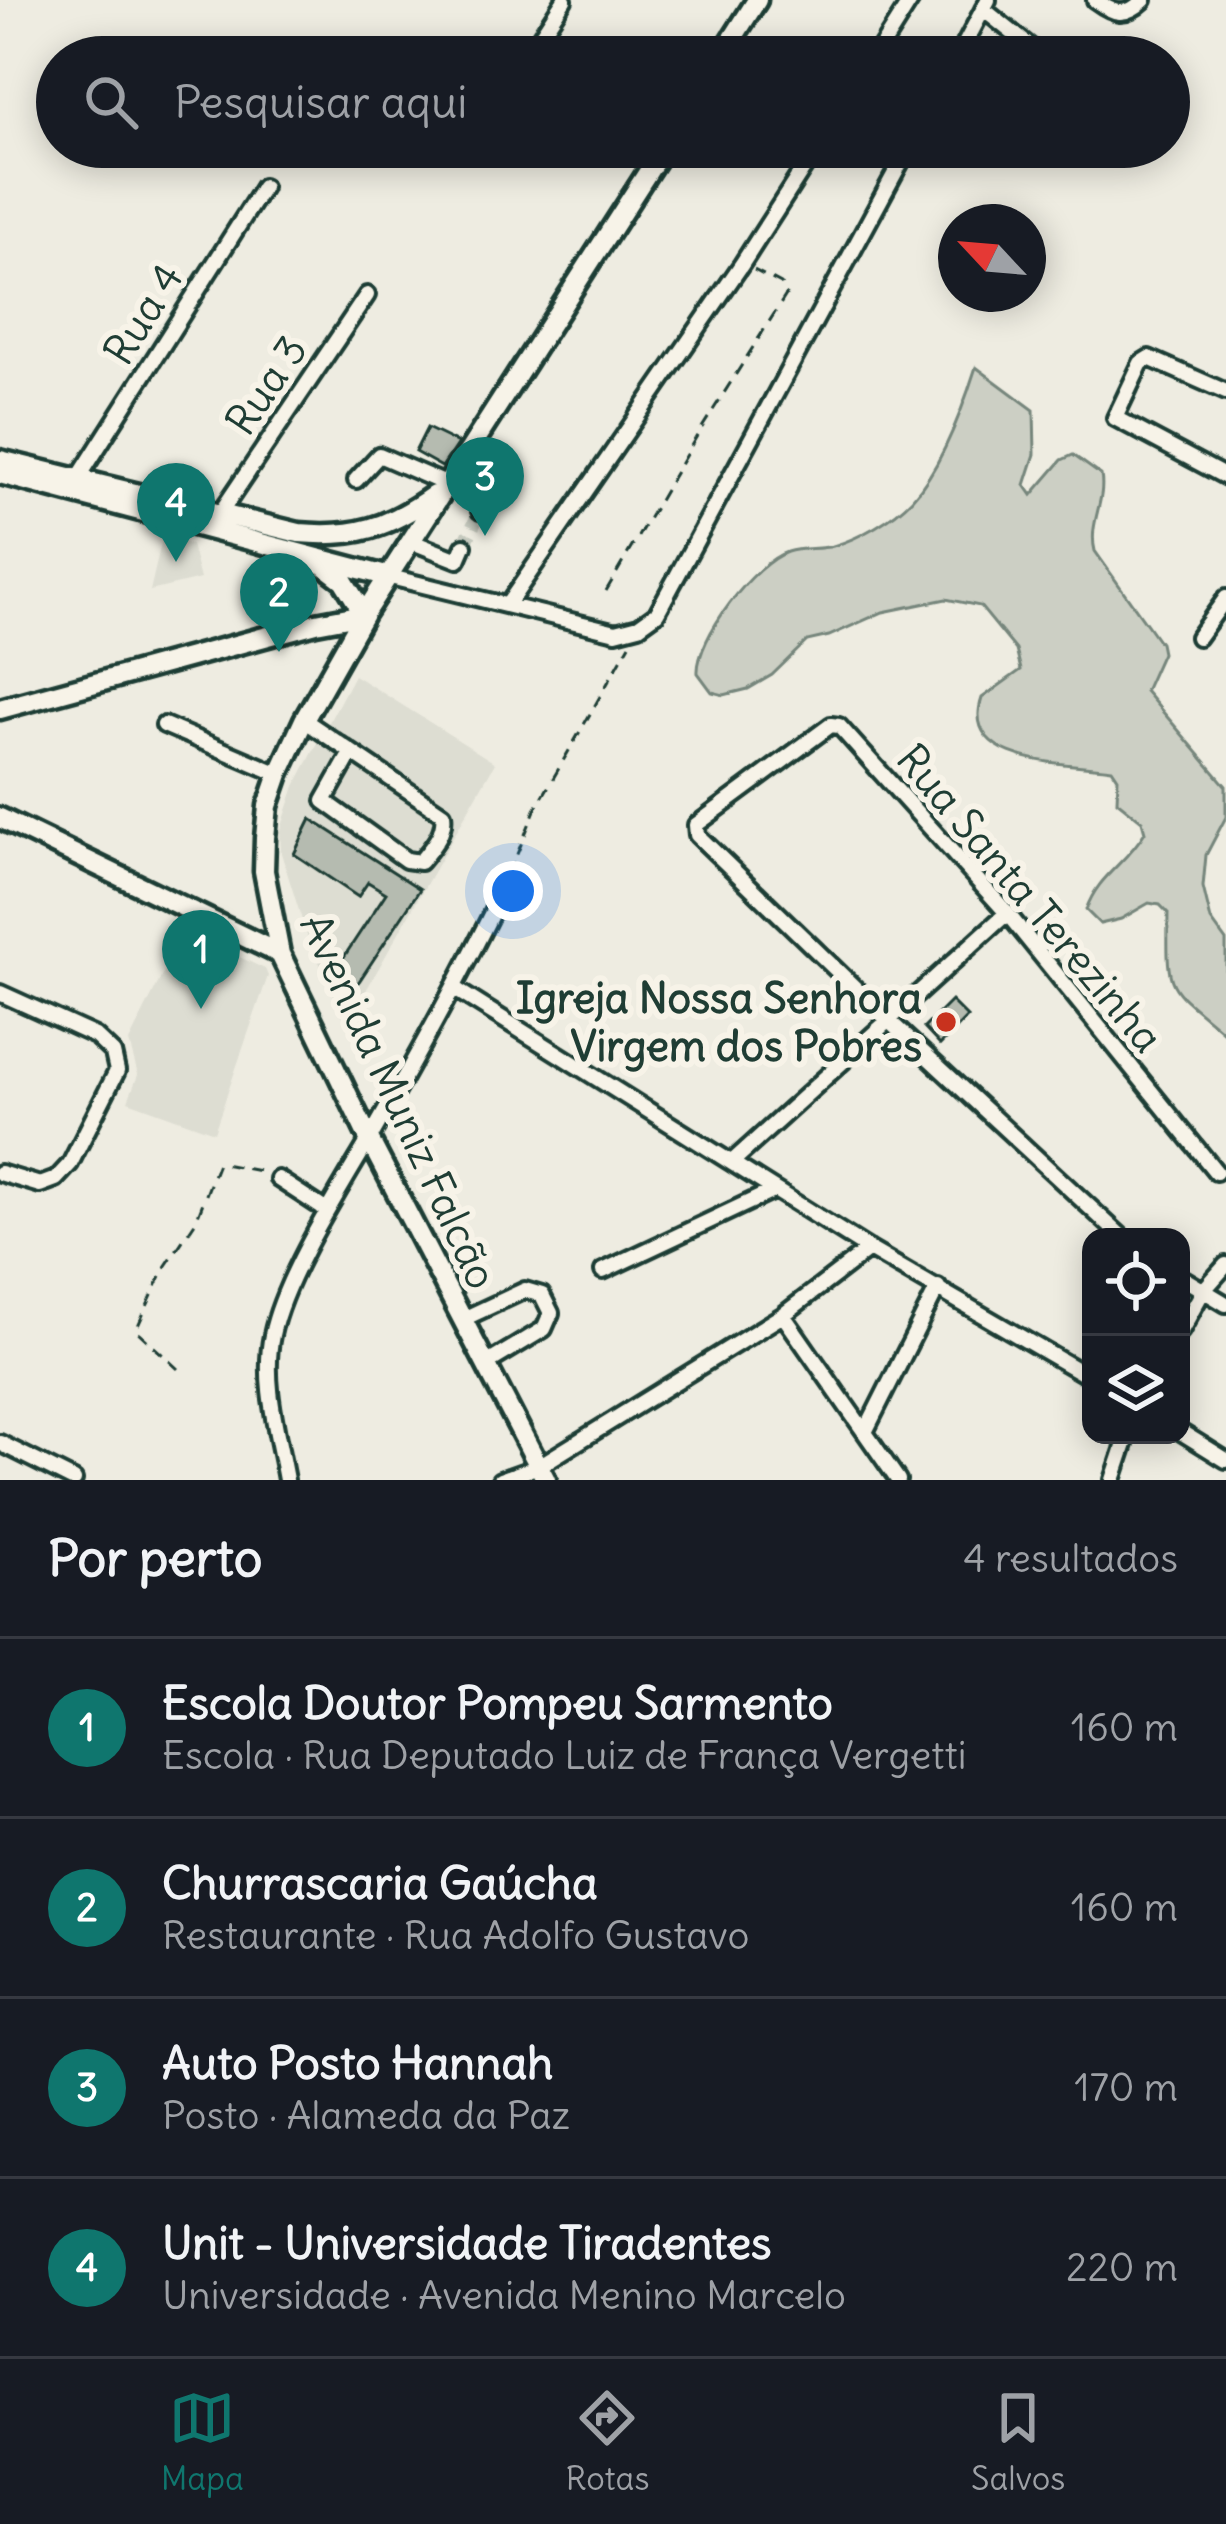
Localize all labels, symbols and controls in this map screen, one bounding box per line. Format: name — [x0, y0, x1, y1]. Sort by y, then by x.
search box — [36, 36, 1190, 168]
icon: search — [78, 69, 144, 135]
text: Pesquisar aqui — [174, 74, 467, 130]
north arrow — [938, 204, 1046, 312]
street label: Rua 4 — [92, 254, 194, 374]
street label: Rua 3 — [214, 325, 318, 445]
pin: 3 — [446, 437, 524, 536]
pin: 4 — [137, 463, 215, 562]
pin: 2 — [240, 553, 318, 652]
street label: Rua Santa Terezinha — [886, 733, 1174, 1063]
your location — [483, 861, 543, 921]
street label: Avenida Muniz Falcão — [289, 905, 509, 1297]
pin: 1 — [162, 910, 240, 1009]
place label: Igreja Nossa Senhora Virgem dos Pobres — [516, 972, 922, 1072]
marker: Igreja Nossa Senhora Virgem dos Pobres — [933, 1009, 959, 1035]
map controls — [1082, 1228, 1190, 1444]
button: locate — [1082, 1228, 1190, 1336]
button: layers — [1082, 1336, 1190, 1444]
text: Por perto — [48, 1526, 262, 1590]
text: 4 resultados — [963, 1534, 1178, 1583]
text: Escola Doutor Pompeu Sarmento — [162, 1675, 833, 1731]
text: 1 — [79, 1703, 95, 1752]
text: 160 m — [1071, 1703, 1178, 1752]
text: Escola · Rua Deputado Luiz de França Vergetti — [162, 1731, 966, 1780]
text: Churrascaria Gaúcha — [162, 1855, 598, 1911]
text: 2 — [76, 1883, 98, 1932]
text: 160 m — [1071, 1883, 1178, 1932]
text: Restaurante · Rua Adolfo Gustavo — [162, 1911, 749, 1960]
text: Auto Posto Hannah — [162, 2035, 553, 2091]
text: 3 — [76, 2063, 98, 2112]
text: 170 m — [1074, 2063, 1178, 2112]
text: Posto · Alameda da Paz — [162, 2091, 570, 2140]
text: Unit - Universidade Tiradentes — [162, 2215, 771, 2271]
text: 4 — [76, 2243, 98, 2292]
text: 220 m — [1066, 2243, 1178, 2292]
text: Universidade · Avenida Menino Marcelo — [162, 2271, 846, 2320]
tab: Mapa — [161, 2385, 244, 2499]
tab: Rotas — [565, 2385, 649, 2499]
tab: Salvos — [971, 2385, 1065, 2499]

